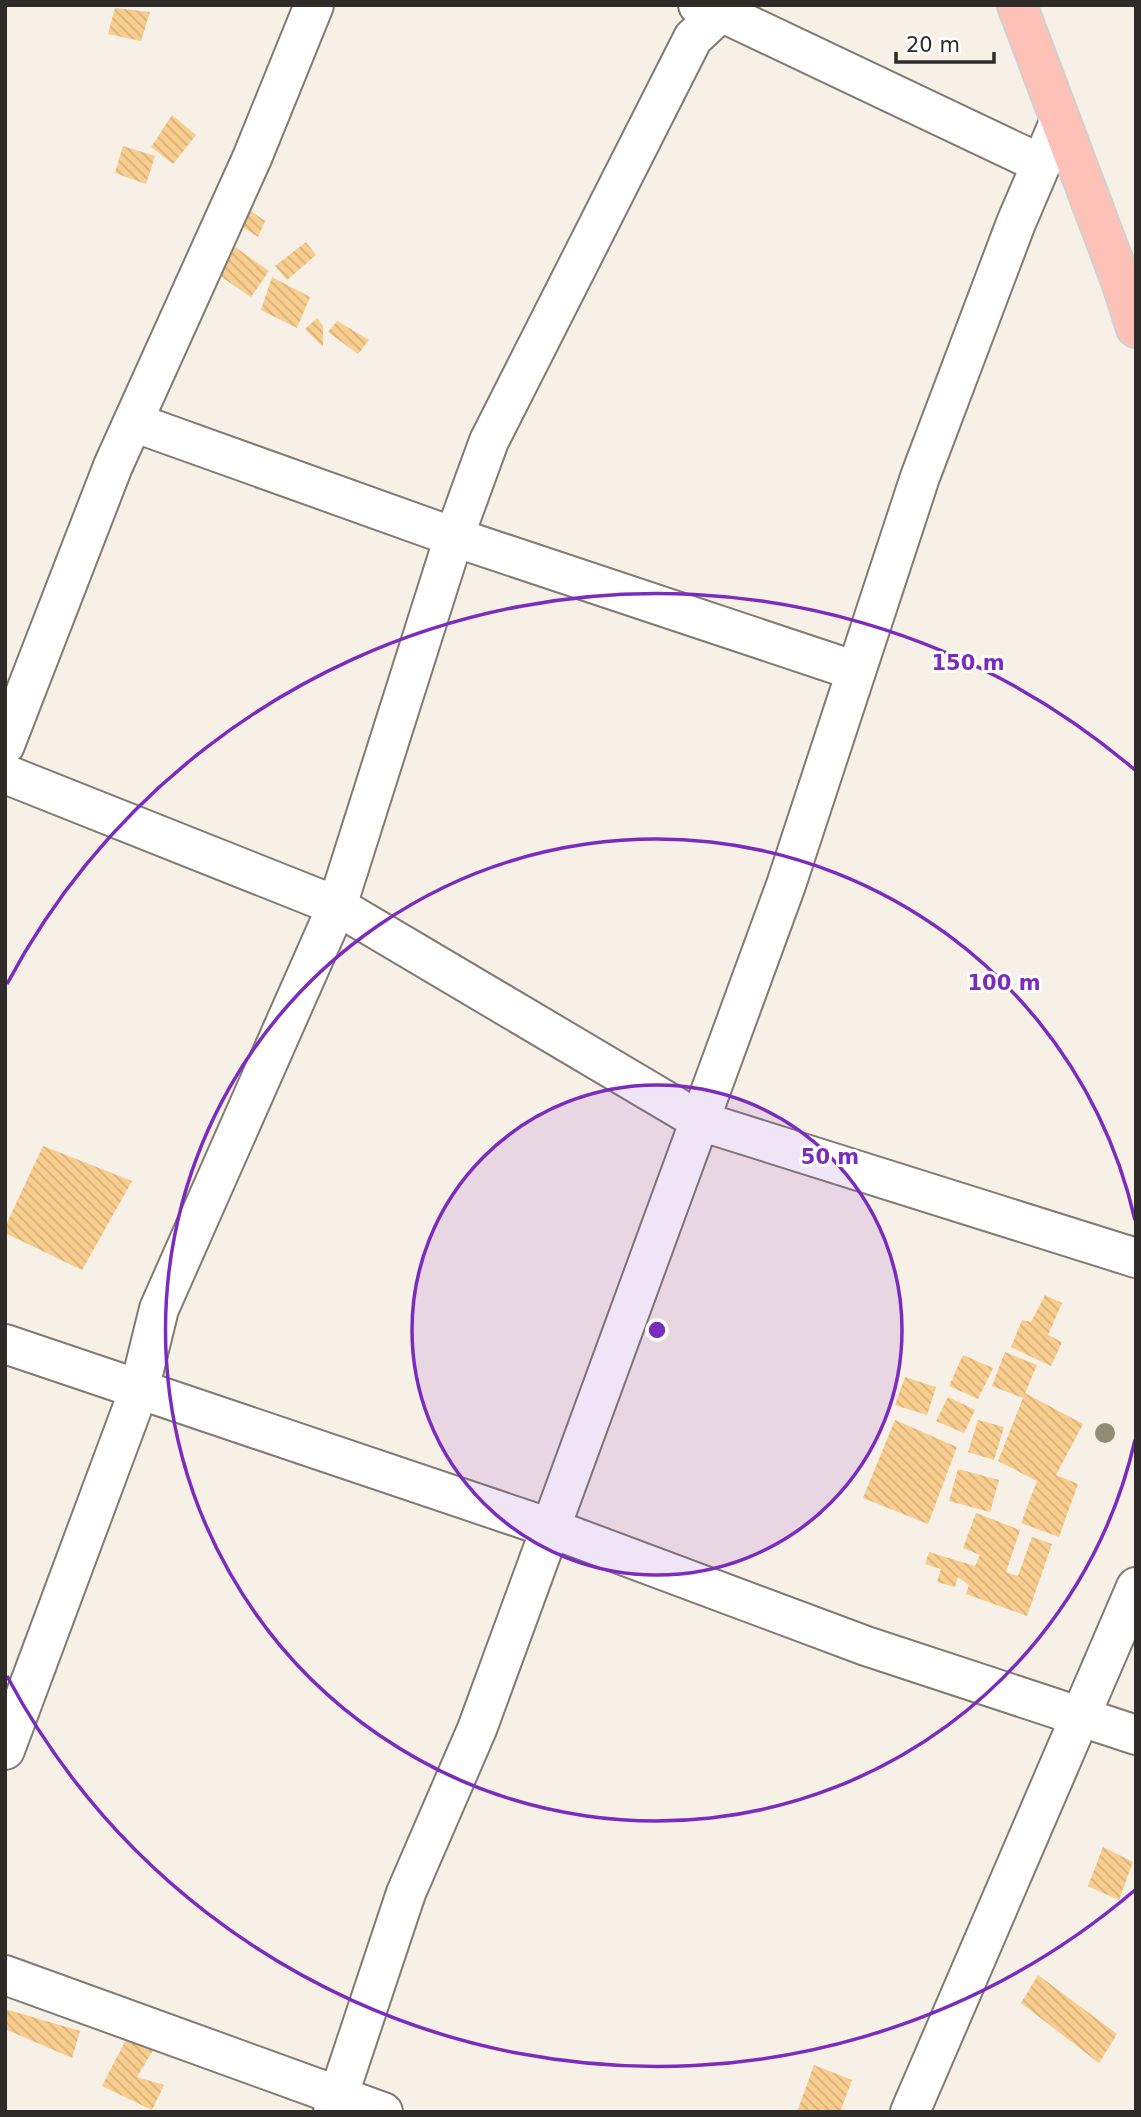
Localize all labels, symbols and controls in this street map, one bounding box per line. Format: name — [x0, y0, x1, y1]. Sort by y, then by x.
scale bar — [896, 21, 994, 65]
text: 20 m — [906, 33, 960, 57]
text: 150 m — [931, 651, 1005, 675]
text: 100 m — [967, 971, 1041, 995]
text: 50 m — [801, 1145, 859, 1169]
centre of rings — [645, 1318, 669, 1342]

